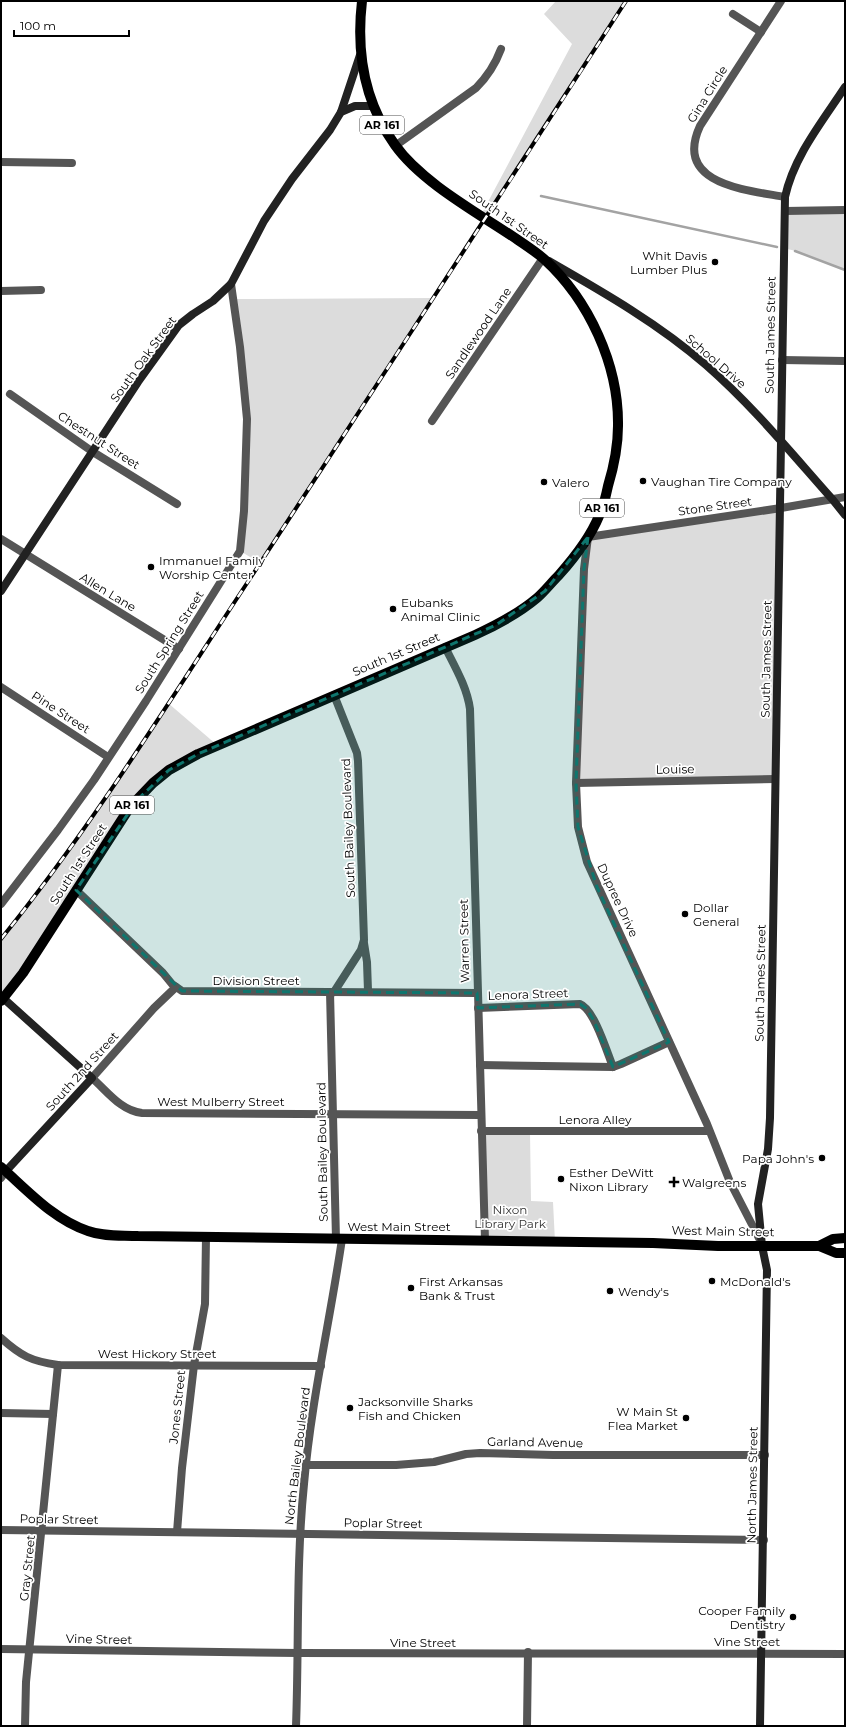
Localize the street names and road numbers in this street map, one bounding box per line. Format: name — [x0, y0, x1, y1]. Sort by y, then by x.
street label: Gina Circle — [684, 63, 730, 125]
road number: AR 161 — [360, 116, 404, 134]
street label: South 1st Street — [466, 186, 552, 252]
street label: South James Street — [761, 276, 779, 394]
street label: Sandlewood Lane — [442, 284, 514, 382]
street label: South Oak Street — [107, 313, 179, 405]
street label: School Drive — [683, 331, 749, 391]
street label: Chestnut Street — [55, 408, 143, 472]
street label: Stone Street — [677, 493, 753, 519]
road number: AR 161 — [580, 499, 624, 517]
street label: Allen Lane — [77, 569, 139, 615]
street label: South Spring Street — [131, 588, 207, 696]
street label: South James Street — [757, 600, 775, 718]
street label: South 1st Street — [350, 629, 442, 679]
street label: Pine Street — [29, 688, 93, 737]
street label: South Bailey Boulevard — [338, 758, 358, 898]
street label: Louise — [655, 761, 695, 777]
road number: AR 161 — [110, 796, 154, 814]
street label: South 1st Street — [46, 821, 110, 907]
street label: Dupree Drive — [594, 861, 642, 939]
street label: Warren Street — [456, 899, 472, 983]
street label: South James Street — [751, 924, 769, 1042]
street label: Division Street — [212, 973, 300, 988]
street label: Lenora Street — [487, 985, 569, 1003]
street label: South 2nd Street — [42, 1028, 122, 1114]
street label: South Bailey Boulevard — [313, 1082, 331, 1222]
street label: West Mulberry Street — [157, 1094, 285, 1109]
street label: Lenora Alley — [558, 1112, 632, 1127]
street label: West Main Street — [347, 1219, 451, 1234]
street label: West Main Street — [671, 1223, 775, 1239]
street label: West Hickory Street — [98, 1346, 216, 1361]
street label: Jones Street — [166, 1369, 188, 1446]
street label: North Bailey Boulevard — [281, 1386, 313, 1526]
street label: North James Street — [743, 1426, 761, 1544]
street label: Garland Avenue — [487, 1434, 583, 1450]
street label: Poplar Street — [20, 1511, 99, 1527]
street label: Poplar Street — [344, 1515, 423, 1531]
street label: Gray Street — [16, 1534, 38, 1602]
street label: Vine Street — [66, 1631, 132, 1647]
street label: Vine Street — [714, 1634, 780, 1649]
street label: Vine Street — [390, 1635, 456, 1650]

